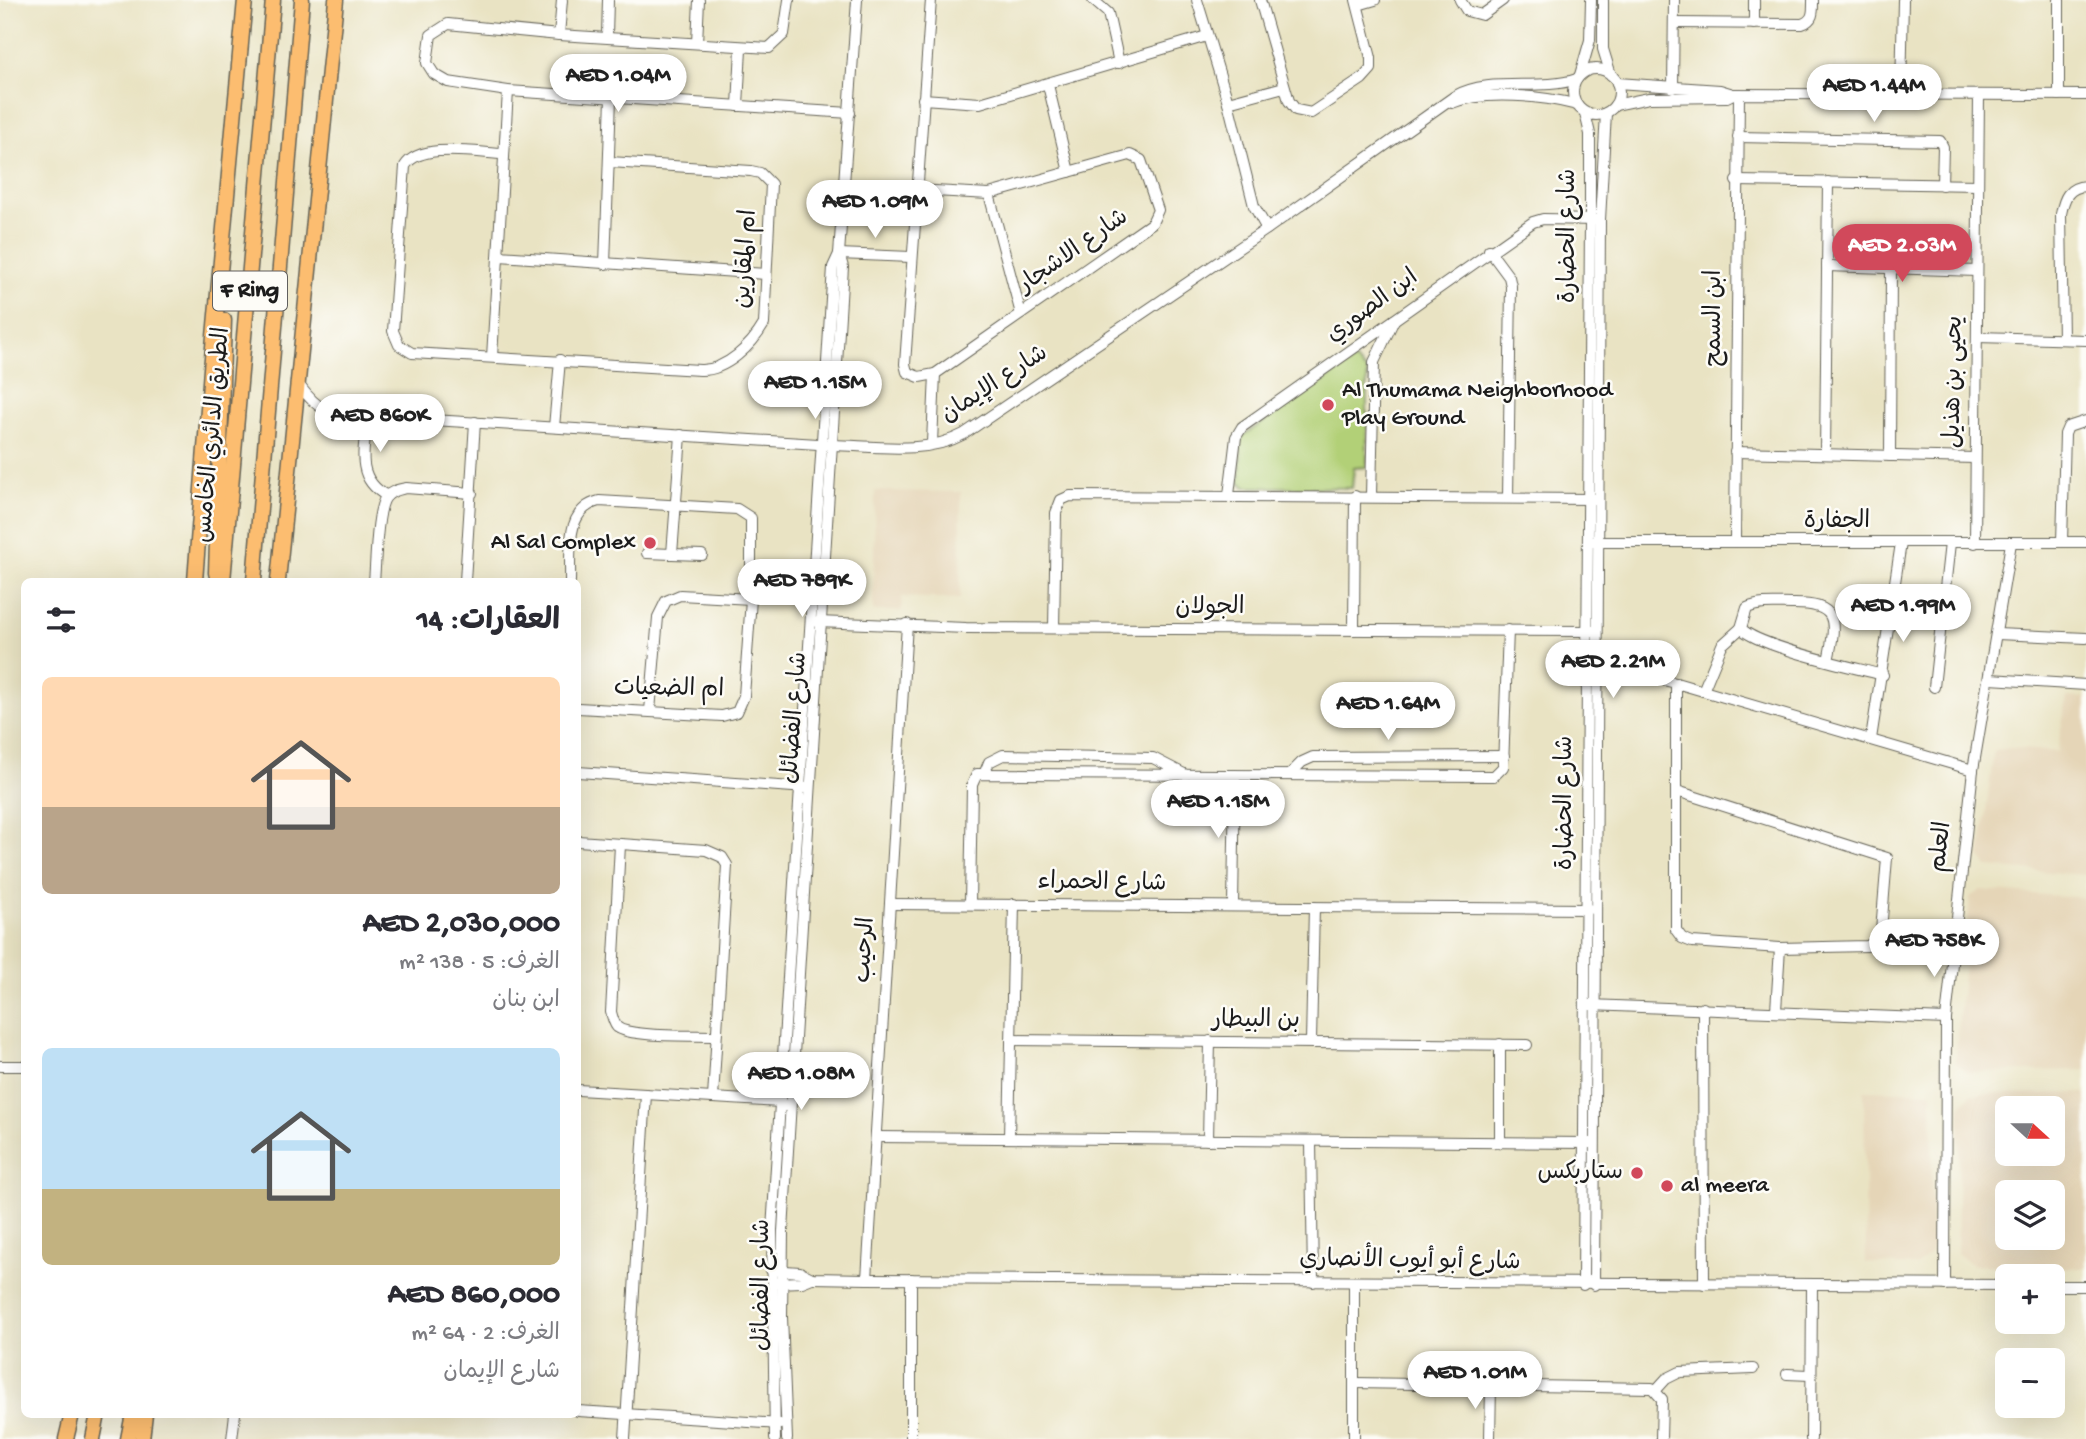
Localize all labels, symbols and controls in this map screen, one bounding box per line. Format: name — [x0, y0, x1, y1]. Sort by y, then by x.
pin: AED 1.04M — [538, 54, 698, 114]
text: AED 1.04M — [566, 63, 670, 90]
pin: AED 1.44M — [1794, 64, 1954, 124]
text: AED 1.44M — [1823, 73, 1925, 100]
street label: شارع الحضارة — [1555, 169, 1584, 303]
pin: AED 1.09M — [795, 180, 955, 240]
text: AED 1.09M — [822, 189, 928, 216]
street label: شارع الاشجار — [1012, 203, 1135, 302]
street label: ام المقارين — [729, 209, 765, 309]
pin: AED 2.03M — [1822, 224, 1982, 284]
text: AED 2.03M — [1848, 233, 1956, 260]
street label: ابن الصوري — [1321, 264, 1425, 350]
street label: ابن السمح — [1701, 270, 1730, 366]
road number: F Ring — [213, 272, 287, 310]
street label: يحيى بن هذيل — [1939, 315, 1971, 449]
street label: الطريق الدائري الخامس — [190, 326, 238, 544]
street label: شارع الإيمان — [936, 340, 1054, 430]
pin: AED 1.15M — [735, 362, 895, 421]
text: AED 1.15M — [764, 370, 866, 397]
place label: Al Thumama Neighborhood Play Ground — [1341, 377, 1614, 434]
pin: AED 860K — [308, 394, 452, 454]
marker: Al Thumama Neighborhood Play Ground — [1320, 397, 1336, 413]
text: AED 860K — [331, 403, 429, 430]
street label: الجفارة — [1804, 508, 1870, 537]
place label: Al Sal Complex — [491, 529, 636, 558]
marker: Al Sal Complex — [642, 535, 658, 551]
pin: AED 789K — [730, 560, 874, 619]
text: AED 789K — [753, 568, 851, 595]
pin: AED 1.99M — [1823, 584, 1983, 644]
text: AED 1.99M — [1851, 593, 1955, 620]
street label: الجولان — [1175, 594, 1245, 623]
icon: filters — [42, 601, 80, 639]
text: العقارات: 14 — [417, 605, 560, 640]
pin: AED 2.21M — [1533, 640, 1693, 700]
text: AED 2.21M — [1561, 649, 1665, 676]
street label: شارع الفضائل — [777, 651, 815, 785]
street label: ام الضعيات — [614, 675, 724, 705]
pin: AED 1.64M — [1308, 682, 1468, 742]
text: AED 1.64M — [1336, 691, 1440, 718]
icon: home — [238, 722, 364, 848]
street label: شارع الحضارة — [1552, 736, 1581, 870]
pin: AED 1.15M — [1138, 780, 1298, 840]
text: AED 1.15M — [1167, 789, 1269, 816]
street label: العلم — [1925, 820, 1959, 874]
street label: شارع الحمراء — [1037, 868, 1167, 900]
text: AED 2,030,000 — [363, 908, 560, 943]
street label: الرحيب — [849, 916, 883, 984]
pin: AED 758K — [1862, 920, 2006, 979]
text: AED 758K — [1885, 928, 1983, 955]
text: الغرف: 5 · 138 m² — [399, 950, 560, 977]
text: ابن بنان — [492, 988, 560, 1015]
street label: بن البيطار — [1210, 1007, 1300, 1036]
pin: AED 1.08M — [721, 1052, 881, 1112]
text: AED 1.08M — [748, 1061, 854, 1088]
icon: home — [238, 1093, 364, 1219]
north arrow — [1995, 1096, 2065, 1166]
map controls — [1995, 1096, 2065, 1418]
place label: ستاربكس — [1537, 1159, 1623, 1188]
marker: ستاربكس — [1629, 1165, 1645, 1181]
place label: al meera — [1681, 1172, 1770, 1201]
marker: al meera — [1659, 1178, 1675, 1194]
button: layers — [1995, 1180, 2065, 1250]
street label: شارع الفضائل — [749, 1219, 778, 1351]
street label: شارع أبو أيوب الأنصاري — [1299, 1240, 1521, 1278]
button: + — [1995, 1264, 2065, 1334]
text: AED 860,000 — [388, 1279, 560, 1314]
text: الغرف: 2 · 64 m² — [411, 1321, 560, 1348]
button: − — [1995, 1348, 2065, 1418]
pin: AED 1.01M — [1395, 1352, 1555, 1411]
text: شارع الإيمان — [443, 1359, 560, 1386]
text: AED 1.01M — [1423, 1360, 1527, 1387]

